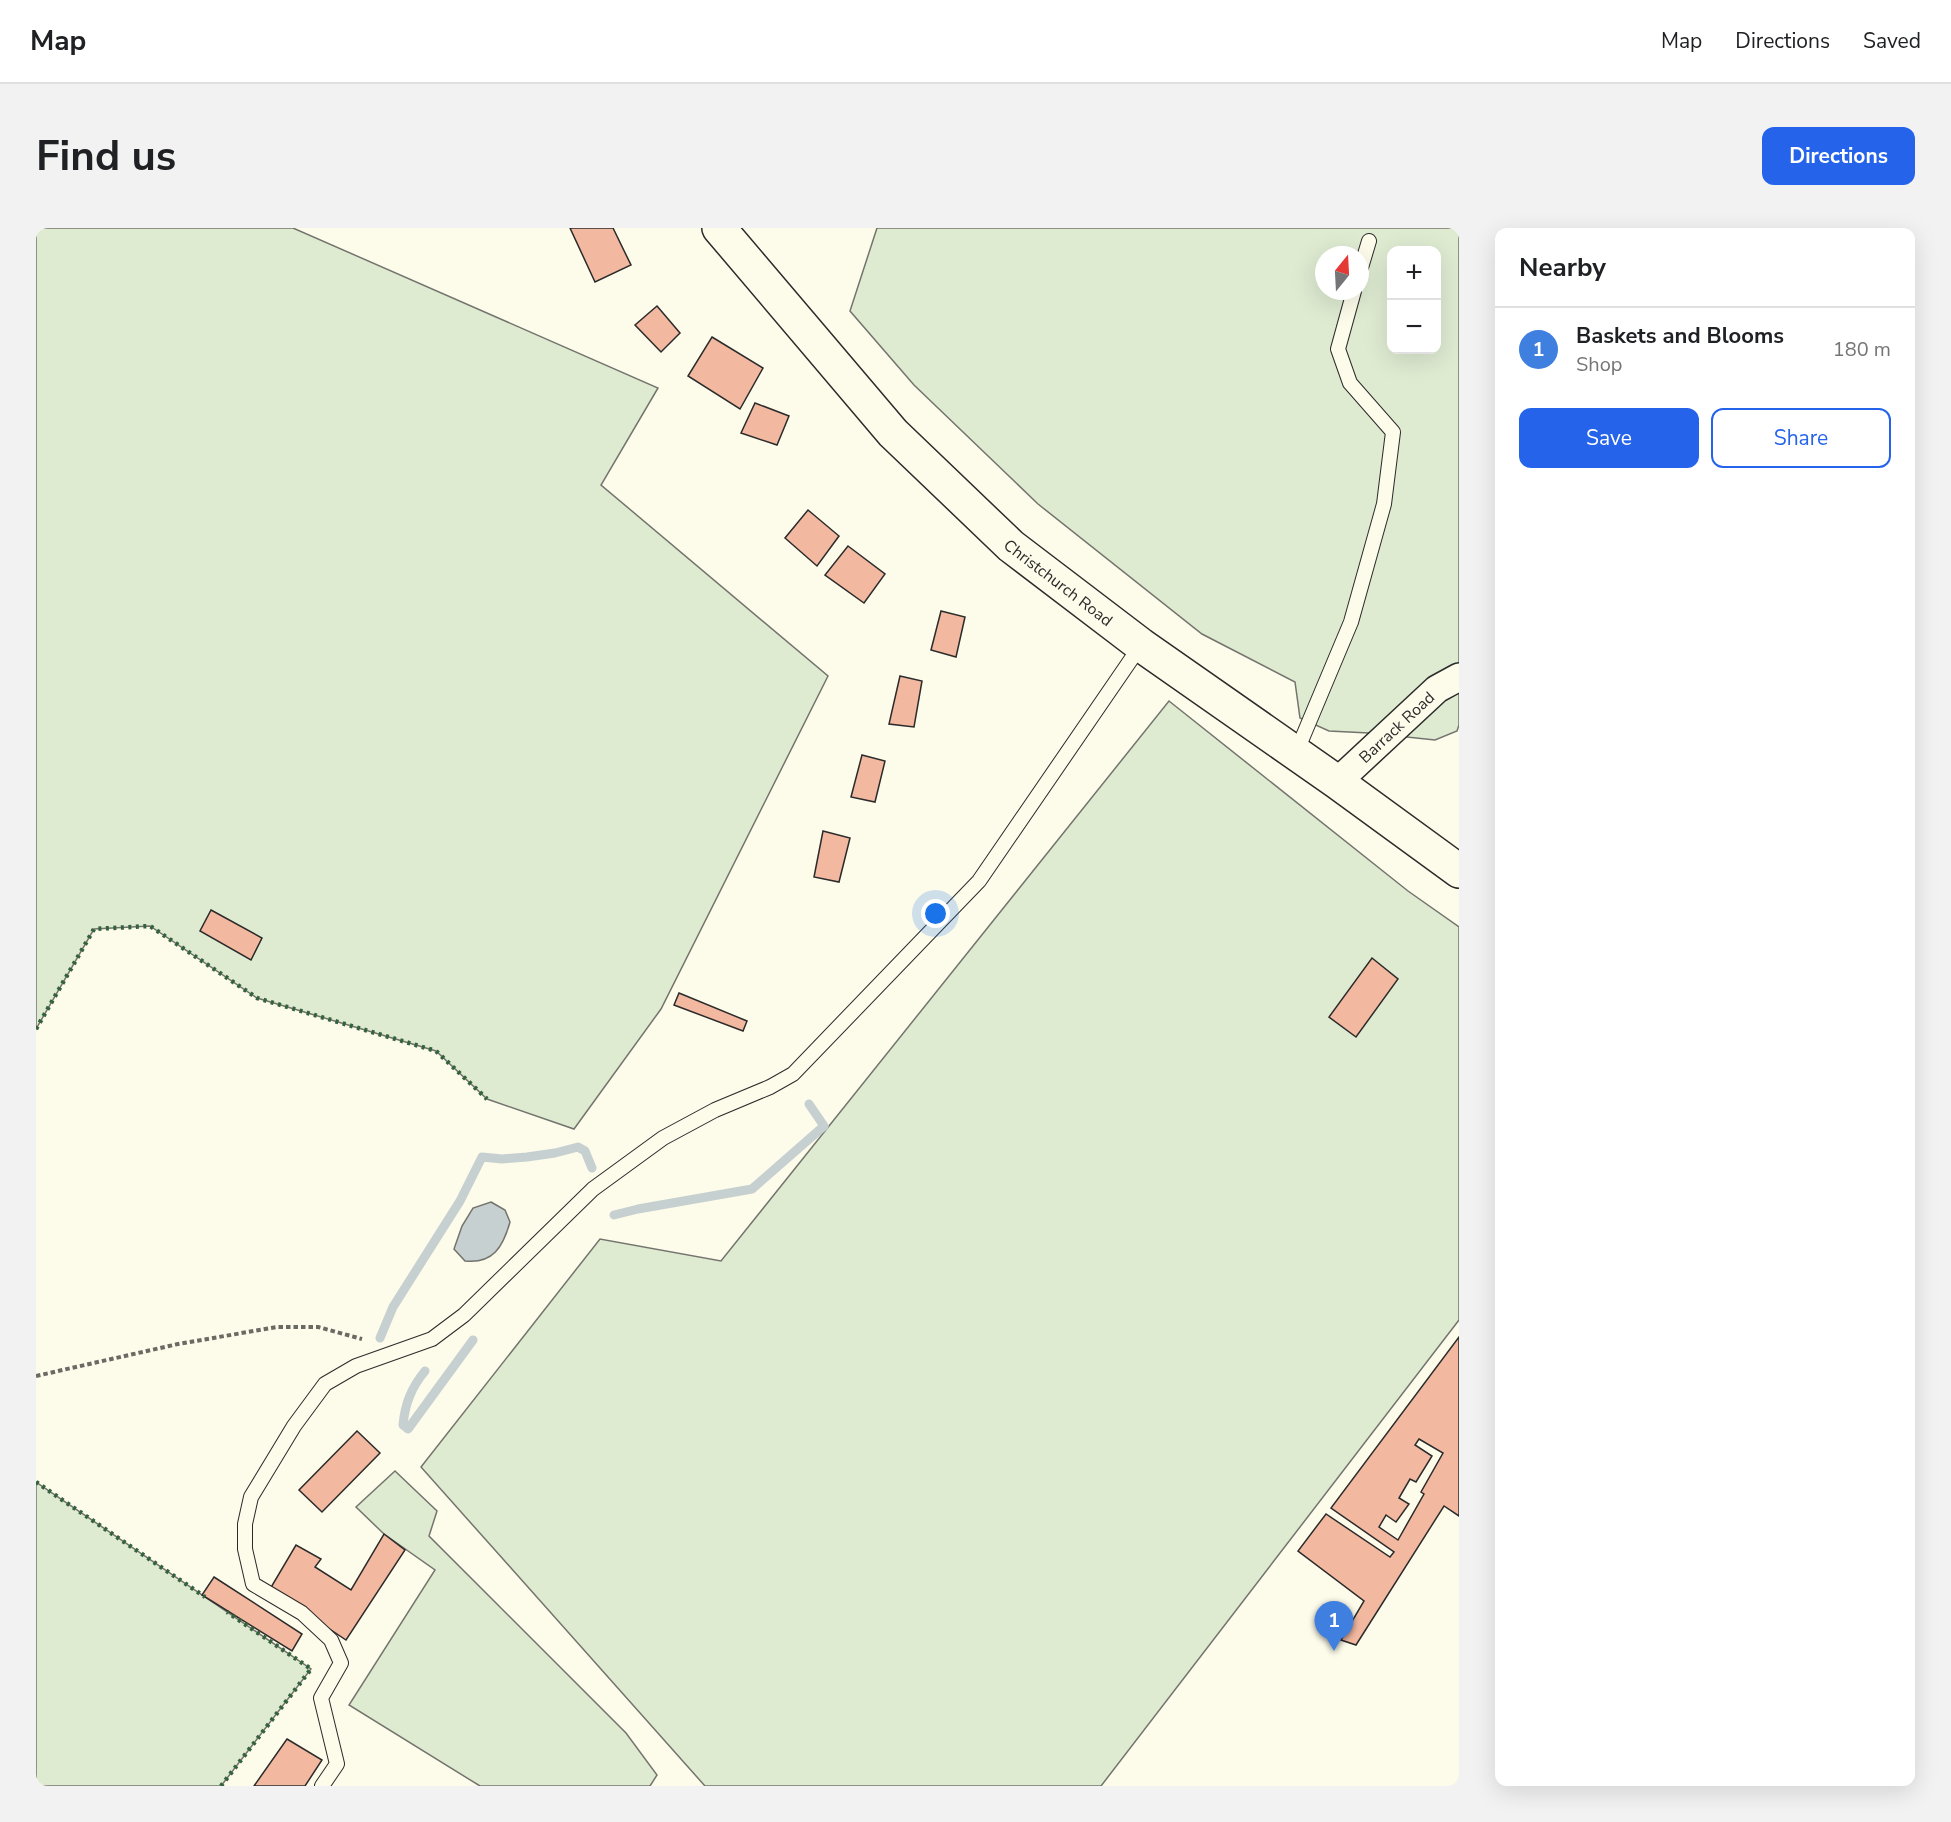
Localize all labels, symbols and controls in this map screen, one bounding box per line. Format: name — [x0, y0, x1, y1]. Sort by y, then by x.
text: Map — [30, 22, 86, 60]
text: Map — [1661, 27, 1702, 55]
text: Directions — [1735, 27, 1830, 55]
text: Saved — [1863, 27, 1921, 55]
button: Directions — [1762, 127, 1915, 185]
text: Find us — [36, 128, 176, 185]
north arrow — [1315, 246, 1369, 300]
map controls — [1387, 246, 1441, 354]
button: + — [1387, 246, 1441, 300]
text: Nearby — [1519, 250, 1606, 285]
button: − — [1387, 300, 1441, 354]
text: Baskets and Blooms — [1576, 321, 1784, 351]
text: 1 — [1533, 336, 1545, 363]
text: 180 m — [1833, 336, 1891, 363]
text: Shop — [1576, 351, 1622, 378]
button: Save — [1519, 408, 1699, 468]
button: Share — [1711, 408, 1891, 468]
street label: Christchurch Road — [998, 535, 1117, 632]
street label: Barrack Road — [1354, 687, 1440, 768]
your location — [921, 899, 950, 928]
pin: 1 — [1314, 1602, 1354, 1651]

